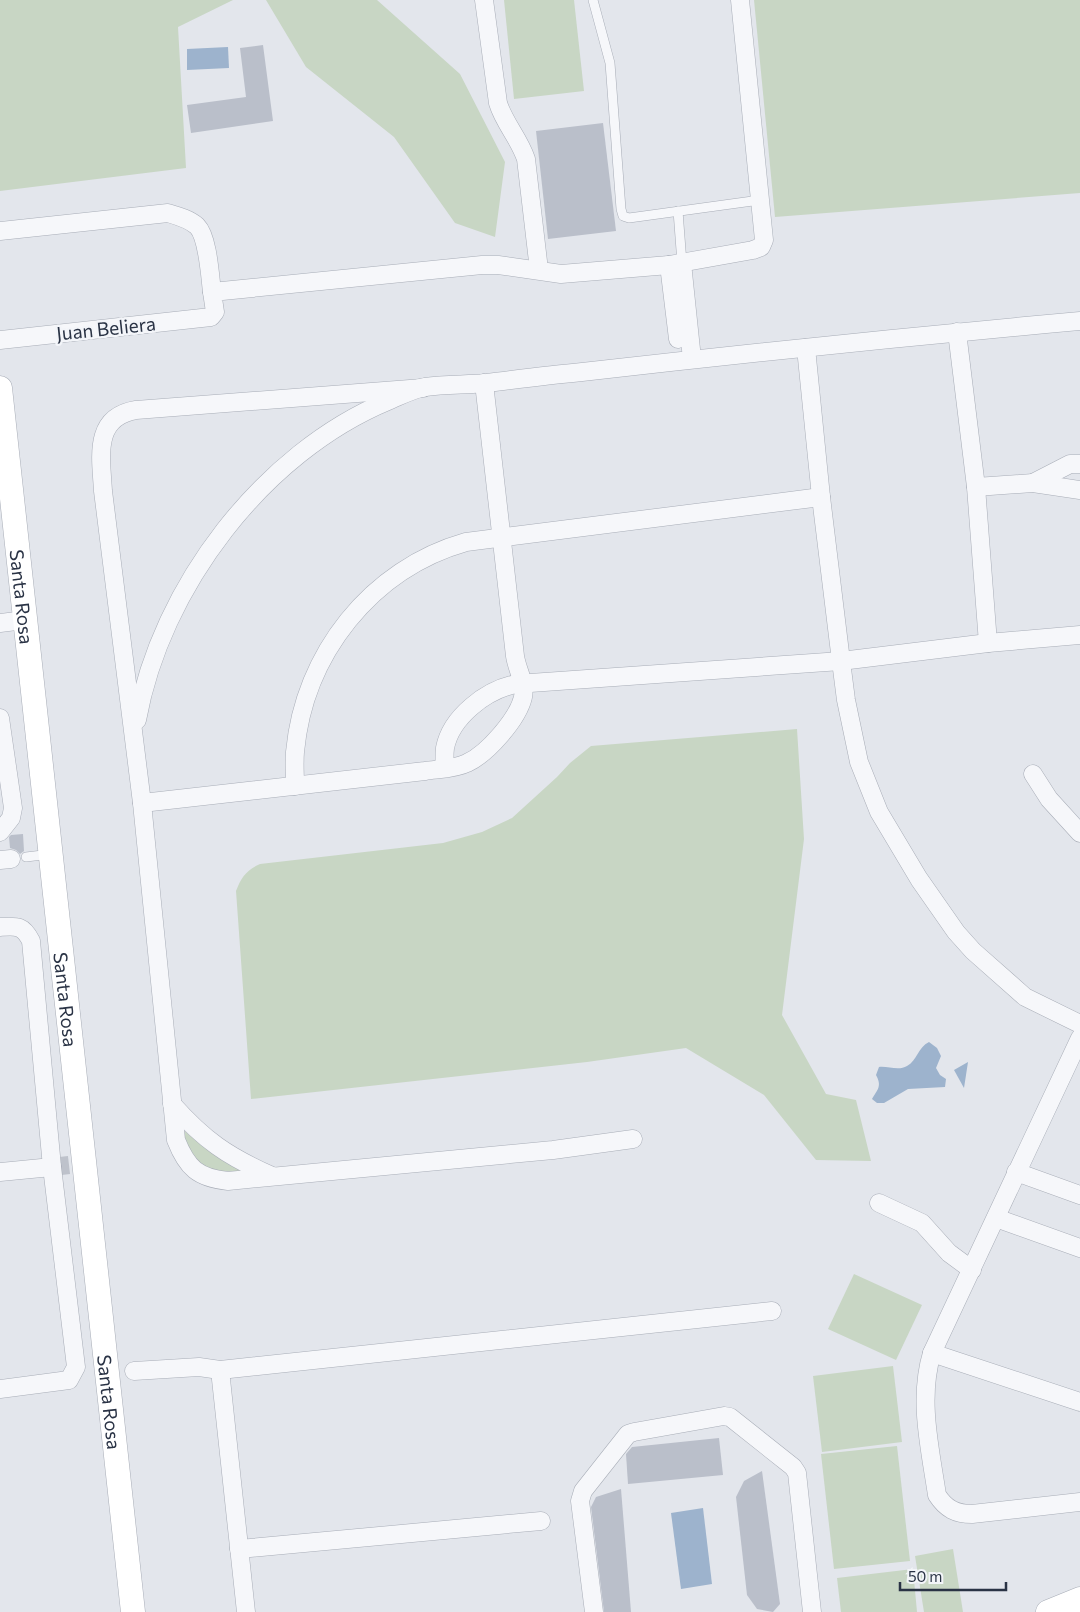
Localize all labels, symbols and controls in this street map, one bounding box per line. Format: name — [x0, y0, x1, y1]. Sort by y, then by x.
street label: Juan Beliera — [55, 311, 157, 345]
street label: Santa Rosa — [6, 548, 39, 645]
street label: Santa Rosa — [50, 951, 83, 1048]
street label: Santa Rosa — [94, 1353, 127, 1451]
scale bar — [900, 1560, 1006, 1592]
text: 50 m — [908, 1567, 942, 1585]

